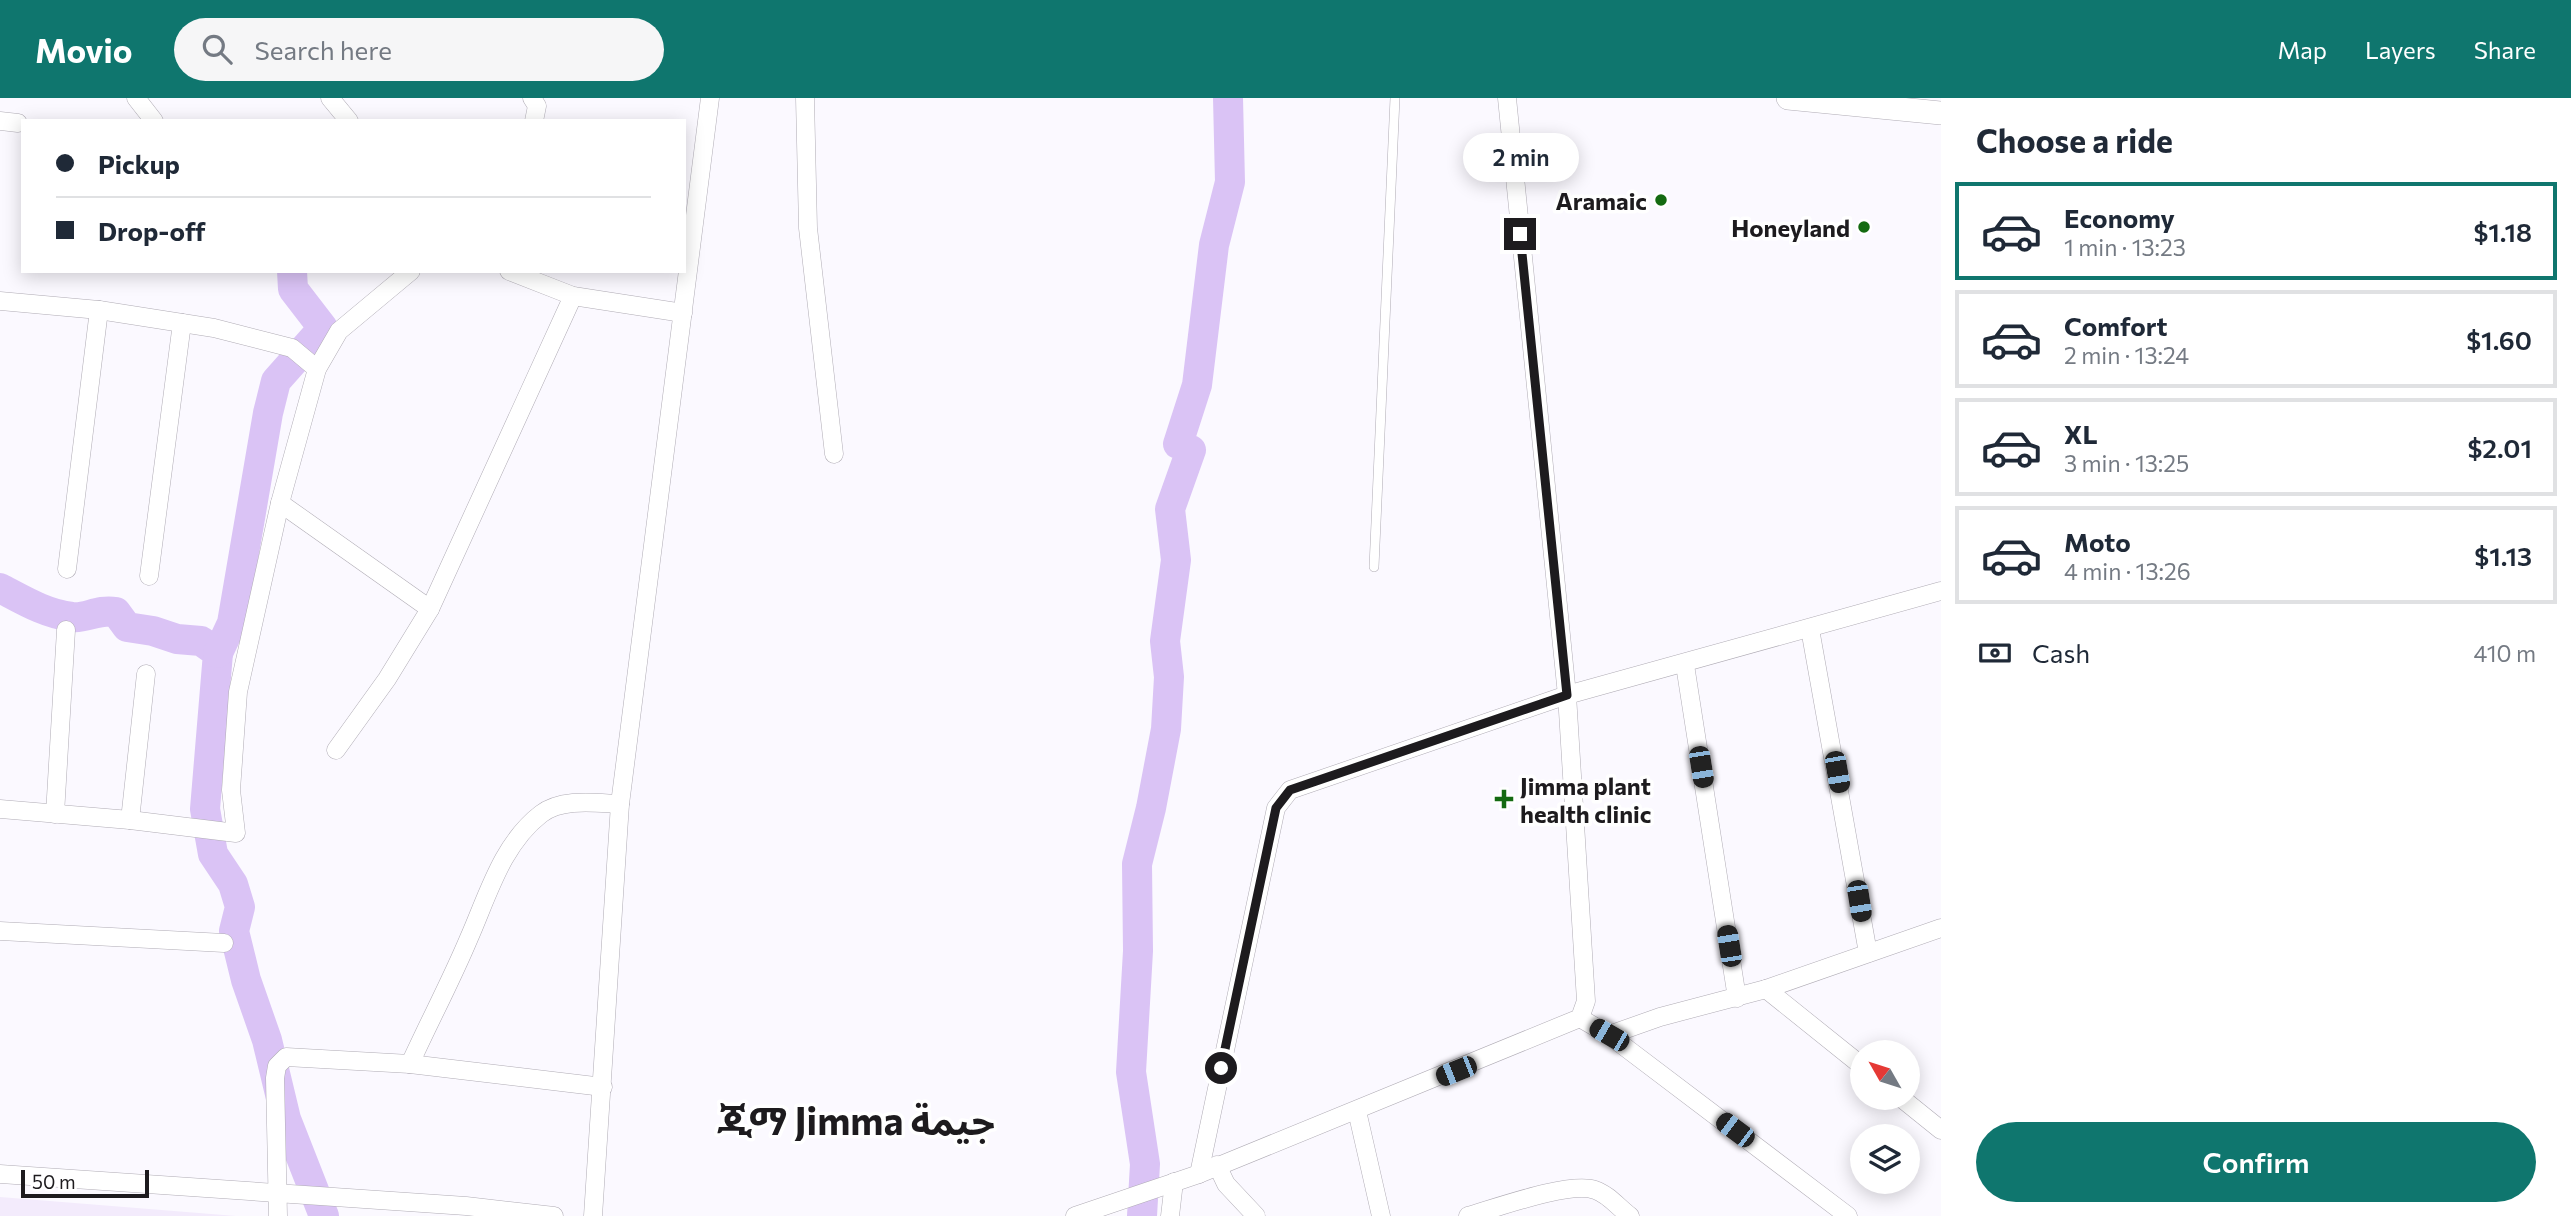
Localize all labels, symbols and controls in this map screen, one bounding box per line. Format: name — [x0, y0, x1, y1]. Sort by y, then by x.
search box — [174, 18, 664, 81]
text: Movio — [35, 29, 132, 70]
icon: search — [198, 30, 236, 68]
text: Search here — [254, 34, 392, 65]
text: Map — [2278, 35, 2327, 64]
text: Layers — [2365, 35, 2436, 64]
text: Share — [2474, 35, 2536, 64]
text: Choose a ride — [1976, 120, 2173, 160]
callout: 2 min — [1462, 132, 1578, 181]
text: 2 min — [1493, 143, 1549, 171]
text: Pickup — [98, 148, 180, 179]
place label: Aramaic — [1556, 186, 1647, 215]
marker: Aramaic — [1653, 192, 1669, 208]
icon: car — [1980, 200, 2043, 263]
text: Economy — [2064, 202, 2175, 233]
place label: Honeyland — [1731, 213, 1850, 242]
text: Drop-off — [98, 215, 205, 246]
text: $1.18 — [2473, 216, 2532, 247]
route end — [1504, 218, 1536, 250]
marker: Honeyland — [1856, 219, 1872, 235]
text: 1 min · 13:23 — [2064, 233, 2186, 261]
icon: car — [1980, 308, 2043, 371]
text: Comfort — [2064, 310, 2167, 341]
text: $1.60 — [2466, 324, 2532, 355]
text: 2 min · 13:24 — [2064, 341, 2189, 369]
icon: car — [1980, 416, 2043, 479]
text: XL — [2064, 418, 2098, 449]
text: $2.01 — [2468, 432, 2532, 463]
text: 3 min · 13:25 — [2064, 449, 2189, 477]
icon: car — [1980, 524, 2043, 587]
text: Moto — [2064, 526, 2131, 557]
text: $1.13 — [2474, 540, 2532, 571]
text: 4 min · 13:26 — [2064, 557, 2191, 585]
icon: cash — [1976, 634, 2014, 672]
text: Cash — [2032, 637, 2090, 668]
text: 410 m — [2474, 639, 2536, 667]
car — [1688, 745, 1715, 789]
car — [1824, 749, 1851, 795]
place label: Jimma plant health clinic — [1520, 771, 1651, 828]
marker: Jimma plant health clinic — [1494, 789, 1514, 809]
car — [1846, 879, 1873, 923]
car — [1716, 924, 1743, 968]
car — [1586, 1015, 1633, 1055]
north arrow — [1850, 1040, 1920, 1110]
map controls — [1850, 1040, 1920, 1194]
route start — [1205, 1052, 1237, 1084]
car — [1433, 1053, 1480, 1089]
district label: ጂማ Jimma جيمة — [717, 1096, 995, 1144]
car — [1712, 1109, 1759, 1151]
button: Confirm — [1976, 1122, 2536, 1202]
button: layers — [1850, 1124, 1920, 1194]
scale bar — [21, 1167, 149, 1199]
text: 50 m — [32, 1170, 76, 1193]

